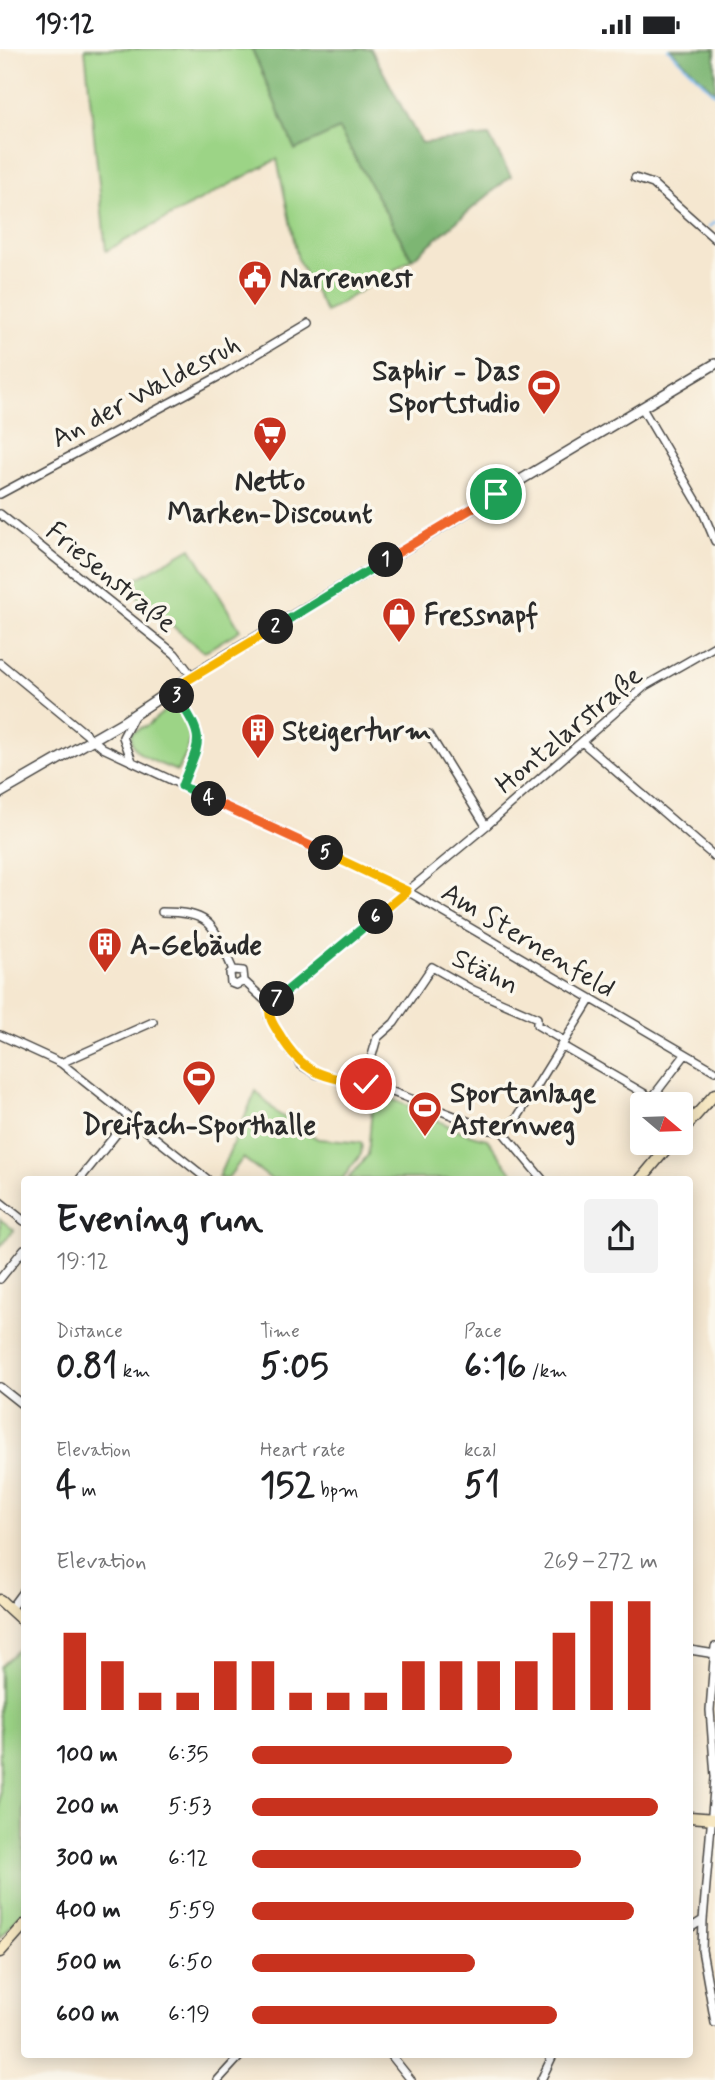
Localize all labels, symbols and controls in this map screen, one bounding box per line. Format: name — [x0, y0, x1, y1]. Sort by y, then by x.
text: 19:12 — [35, 8, 94, 42]
public building icon: Narrennest — [236, 258, 274, 307]
place label: Narrennest — [280, 261, 413, 298]
street label: An der Waldesruh — [45, 327, 247, 458]
place label: Saphir - Das Sportstudio — [372, 354, 520, 423]
sports icon: Saphir - Das Sportstudio — [525, 367, 563, 416]
supermarket icon: Netto Marken-Discount — [251, 414, 289, 463]
place label: Netto Marken-Discount — [168, 464, 373, 533]
pin — [466, 464, 526, 524]
icon: arrive — [477, 475, 515, 513]
street label: Friesenstraße — [37, 514, 184, 642]
pin: 1 — [368, 543, 404, 577]
text: 1 — [381, 547, 390, 572]
shop icon: Fressnapf — [380, 595, 418, 644]
place label: Fressnapf — [424, 598, 538, 635]
pin: 2 — [258, 609, 294, 645]
text: 2 — [271, 614, 280, 639]
street label: Hontzlarstraße — [488, 658, 651, 804]
pin: 3 — [160, 679, 194, 713]
text: 3 — [172, 683, 181, 708]
building icon: Steigerturm — [239, 711, 277, 760]
place label: Steigerturm — [282, 714, 431, 752]
pin: 4 — [192, 781, 227, 817]
text: 4 — [203, 786, 214, 811]
pin: 5 — [308, 835, 344, 871]
text: 5 — [320, 840, 331, 865]
street label: Am Sternenfeld — [434, 875, 622, 1008]
pin: 6 — [358, 899, 394, 935]
text: 6 — [371, 904, 380, 929]
building icon: A-Gebäude — [86, 925, 124, 974]
place label: A-Gebäude — [130, 928, 262, 965]
street label: Stähn — [445, 940, 524, 1004]
pin: 7 — [260, 981, 294, 1017]
text: 7 — [271, 986, 282, 1011]
pin — [336, 1054, 396, 1114]
sports icon: Dreifach-Sporthalle — [180, 1058, 218, 1107]
icon: check — [347, 1065, 385, 1103]
place label: Sportanlage Asternweg — [450, 1076, 597, 1146]
sports icon: Sportanlage Asternweg — [406, 1089, 444, 1138]
north arrow — [630, 1092, 693, 1155]
map controls — [630, 1092, 693, 1155]
place label: Dreifach-Sporthalle — [82, 1108, 316, 1145]
text: Evening run — [56, 1196, 263, 1245]
button: share — [584, 1199, 658, 1273]
text: 19:12 — [56, 1247, 109, 1277]
text: Distance — [56, 1319, 123, 1344]
text: Time — [260, 1319, 300, 1344]
text: Pace — [464, 1319, 502, 1344]
text: 0.81 — [56, 1344, 118, 1390]
text: 5:05 — [260, 1344, 329, 1390]
text: 6:16 — [464, 1344, 526, 1390]
text: km — [118, 1359, 151, 1384]
text: /km — [526, 1359, 567, 1384]
text: Elevation — [56, 1438, 131, 1463]
text: Heart rate — [260, 1438, 345, 1463]
text: kcal — [464, 1438, 496, 1463]
text: 4 — [56, 1463, 76, 1509]
text: 152 — [260, 1463, 315, 1509]
text: 51 — [464, 1463, 500, 1509]
text: m — [76, 1478, 97, 1503]
text: bpm — [315, 1478, 359, 1503]
text: Elevation — [56, 1547, 147, 1577]
text: 269–272 m — [543, 1547, 658, 1577]
text: 100 m — [56, 1740, 118, 1770]
text: 6:35 — [168, 1740, 209, 1770]
text: 200 m — [56, 1792, 119, 1822]
text: 5:53 — [168, 1792, 211, 1822]
text: 300 m — [56, 1844, 118, 1874]
text: 6:12 — [168, 1844, 208, 1874]
text: 400 m — [56, 1896, 121, 1926]
text: 5:59 — [168, 1896, 215, 1926]
text: 500 m — [56, 1948, 121, 1978]
text: 6:50 — [168, 1948, 213, 1978]
text: 600 m — [56, 2000, 119, 2030]
text: 6:19 — [168, 2000, 210, 2030]

